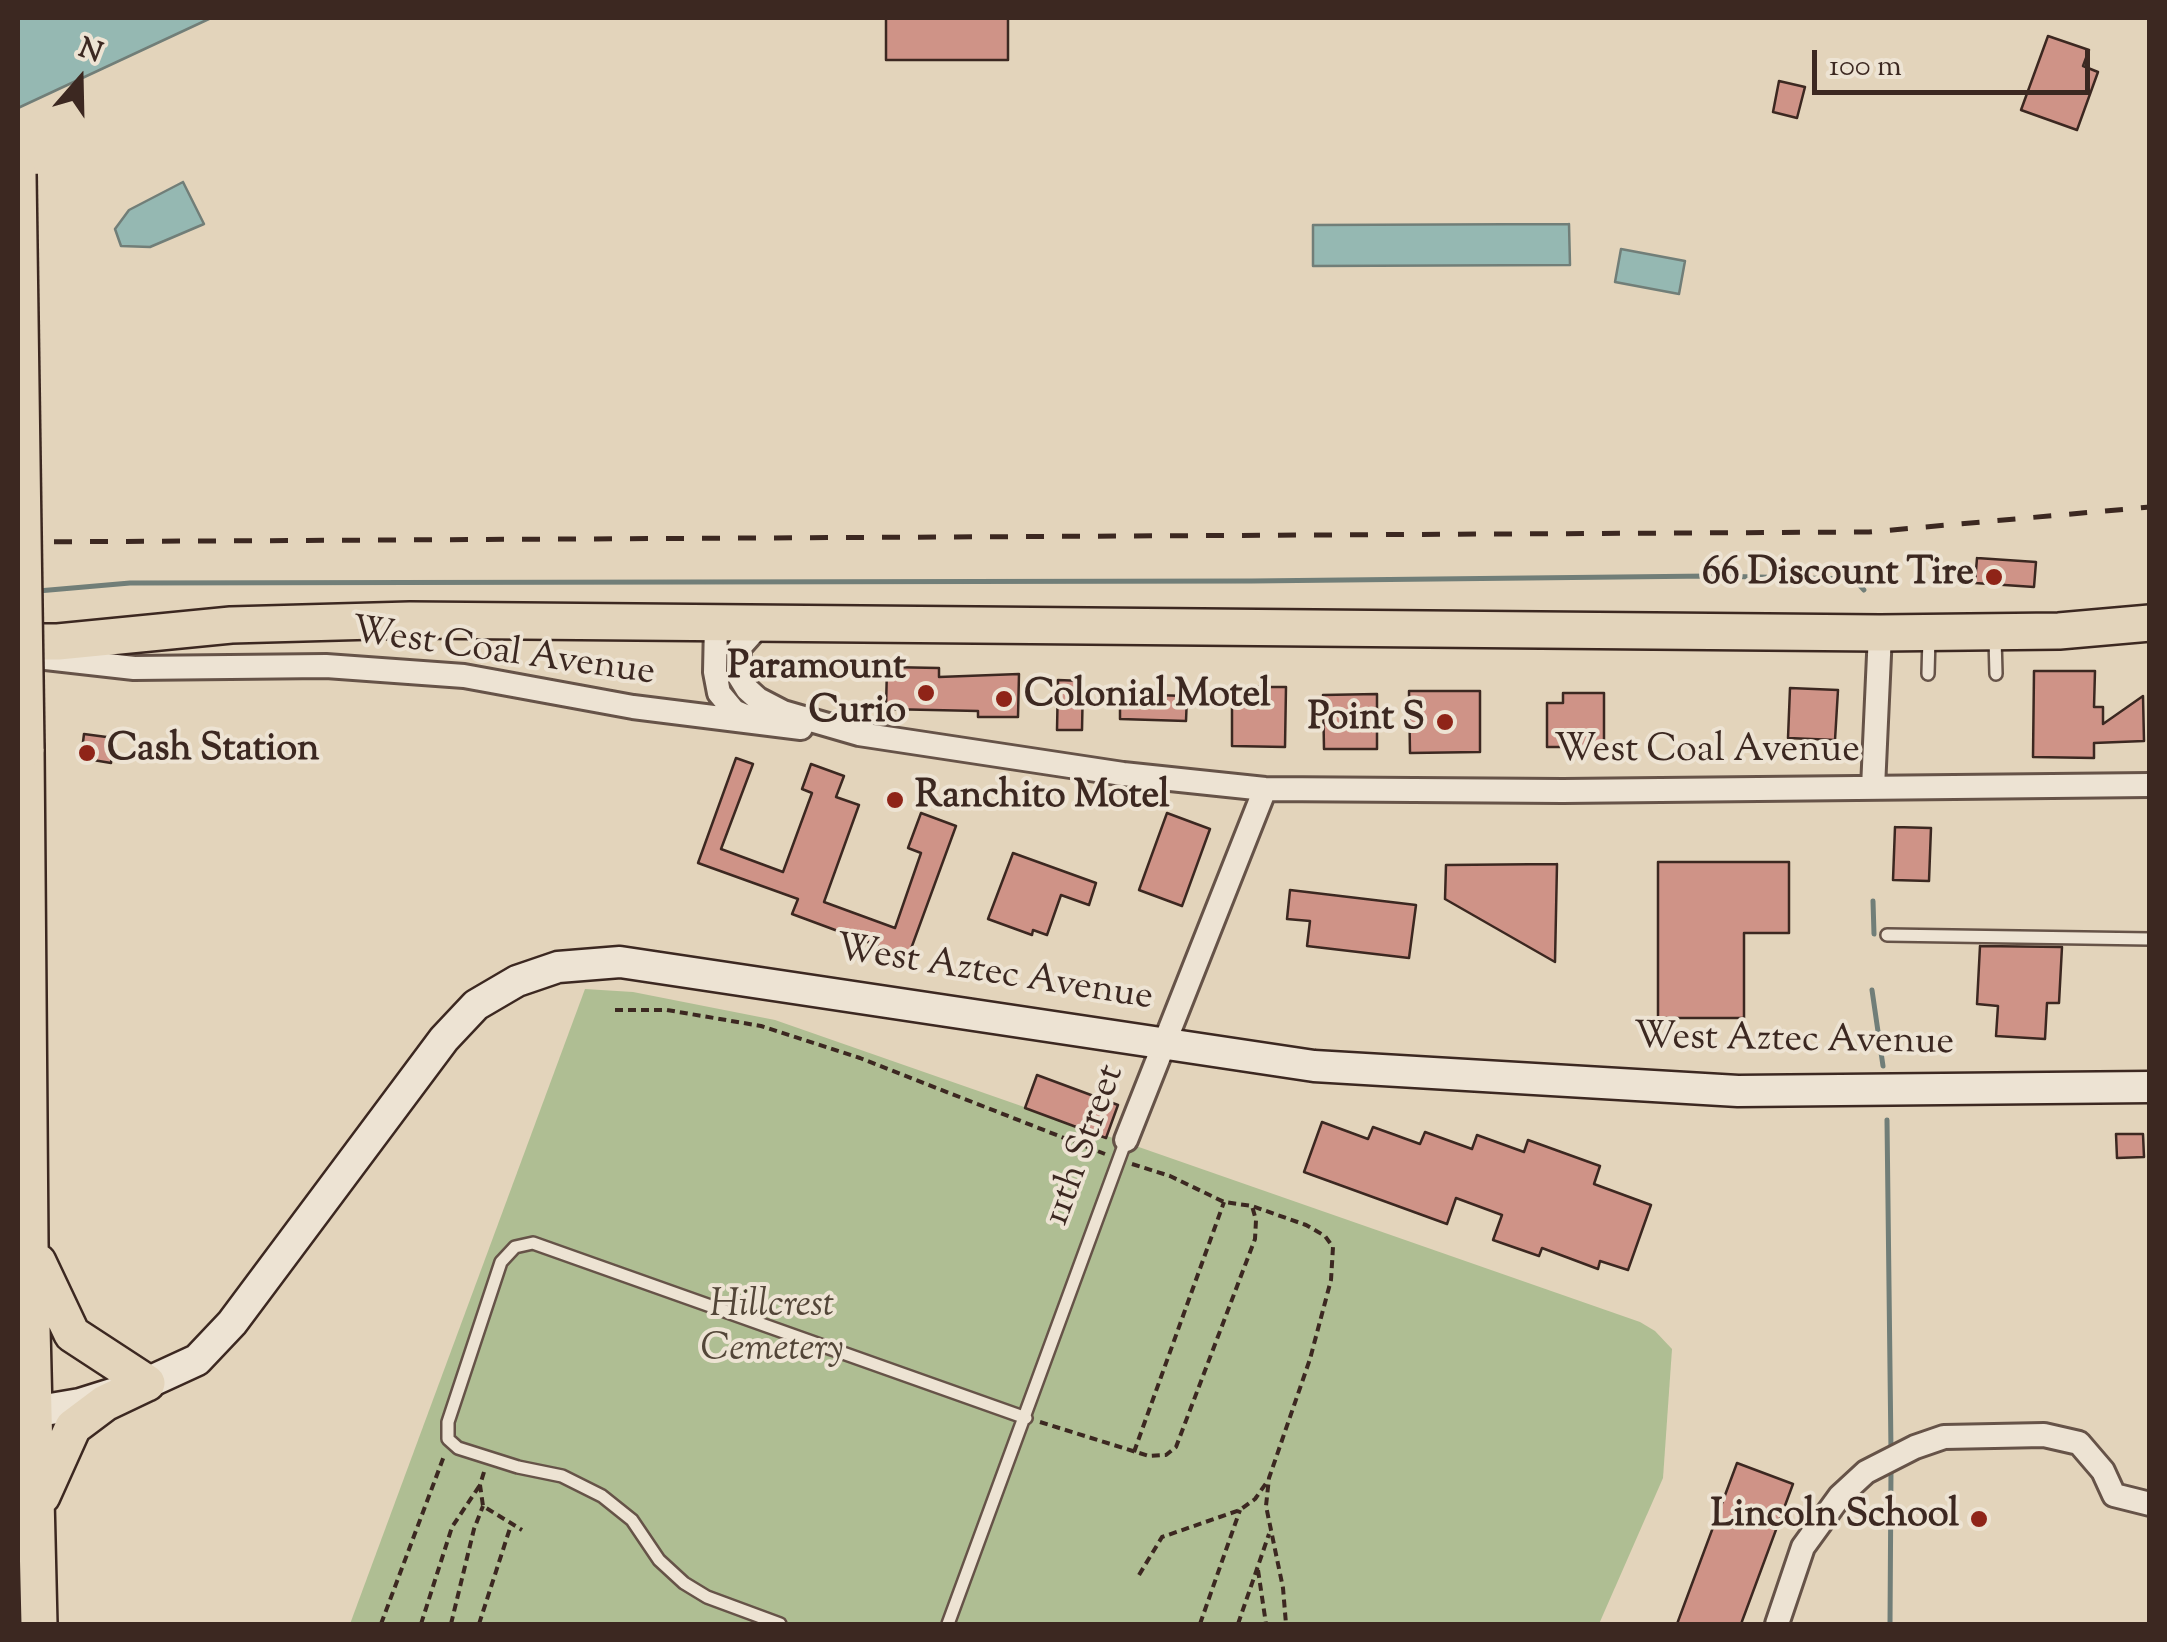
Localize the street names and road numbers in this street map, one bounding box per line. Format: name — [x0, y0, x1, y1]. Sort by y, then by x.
street label: West Coal Avenue — [348, 611, 658, 699]
street label: West Coal Avenue — [1554, 731, 1860, 777]
street label: West Aztec Avenue — [832, 928, 1156, 1024]
street label: West Aztec Avenue — [1633, 1017, 1955, 1069]
street label: 11th Street — [1037, 1060, 1137, 1232]

